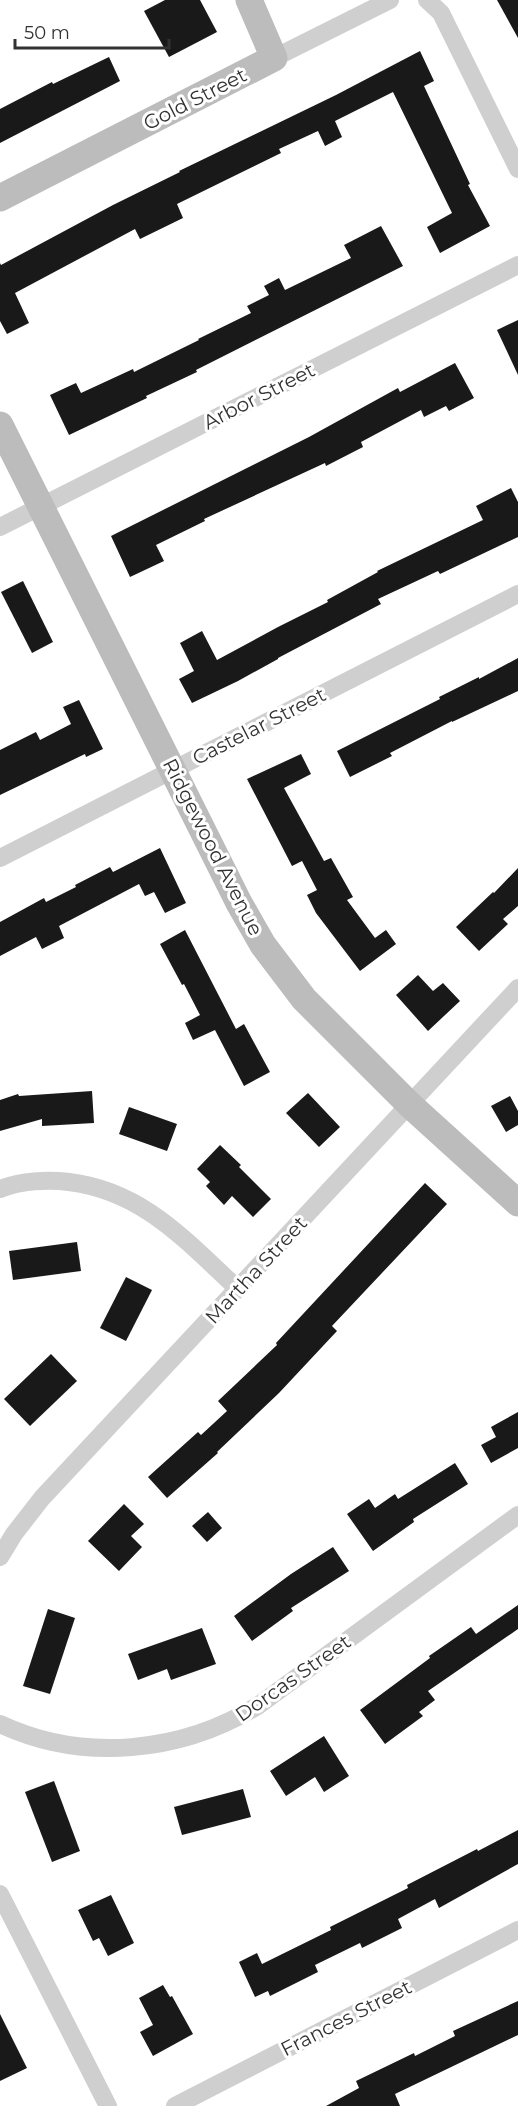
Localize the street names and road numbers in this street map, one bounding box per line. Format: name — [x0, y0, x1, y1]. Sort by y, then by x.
street label: Gold Street — [139, 63, 251, 135]
street label: Arbor Street — [199, 358, 319, 434]
street label: Castelar Street — [188, 682, 330, 770]
street label: Ridgewood Avenue — [158, 754, 268, 940]
street label: Martha Street — [200, 1211, 312, 1329]
street label: Dorcas Street — [231, 1629, 355, 1727]
street label: Frances Street — [277, 1975, 415, 2061]

